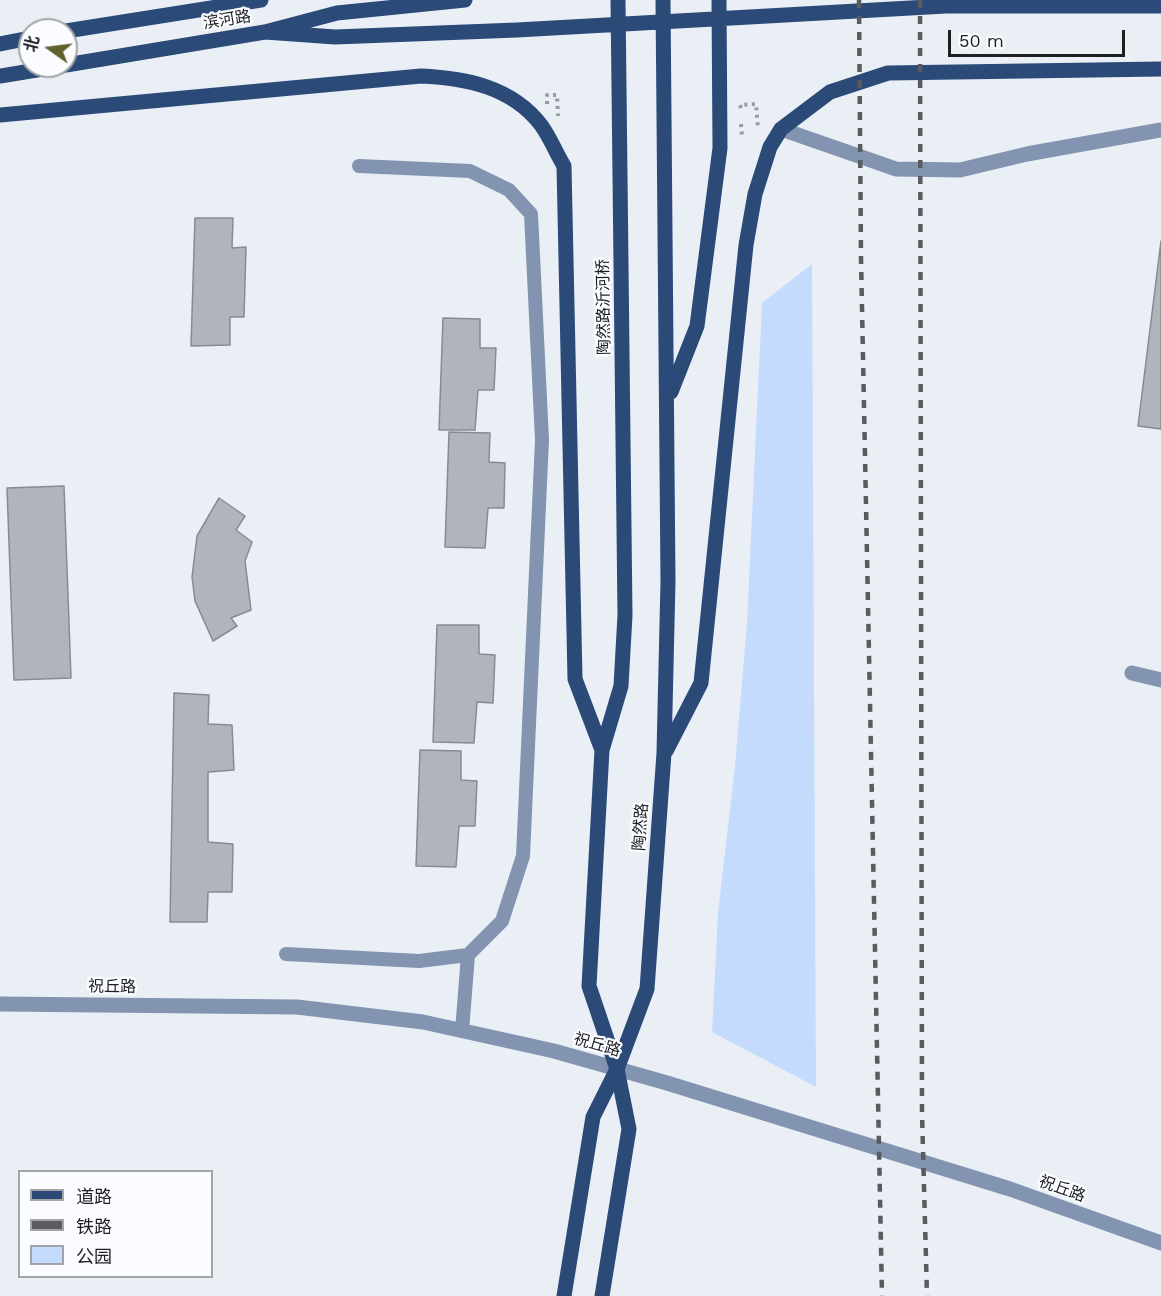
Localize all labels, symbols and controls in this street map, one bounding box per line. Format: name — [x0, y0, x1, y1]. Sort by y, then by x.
street label: 滨河路 — [202, 7, 252, 33]
north arrow — [18, 18, 78, 78]
scale bar — [951, 18, 1128, 56]
text: 50 m — [959, 30, 1004, 51]
text: 北 — [21, 34, 43, 54]
street label: 陶然路沂河桥 — [594, 259, 614, 355]
street label: 陶然路 — [630, 802, 652, 852]
street label: 祝丘路 — [88, 977, 136, 997]
street label: 祝丘路 — [571, 1029, 623, 1061]
legend — [18, 1170, 213, 1278]
street label: 祝丘路 — [1036, 1172, 1088, 1206]
text: 道路 — [76, 1186, 112, 1207]
text: 铁路 — [76, 1216, 112, 1237]
text: 公园 — [76, 1246, 112, 1267]

